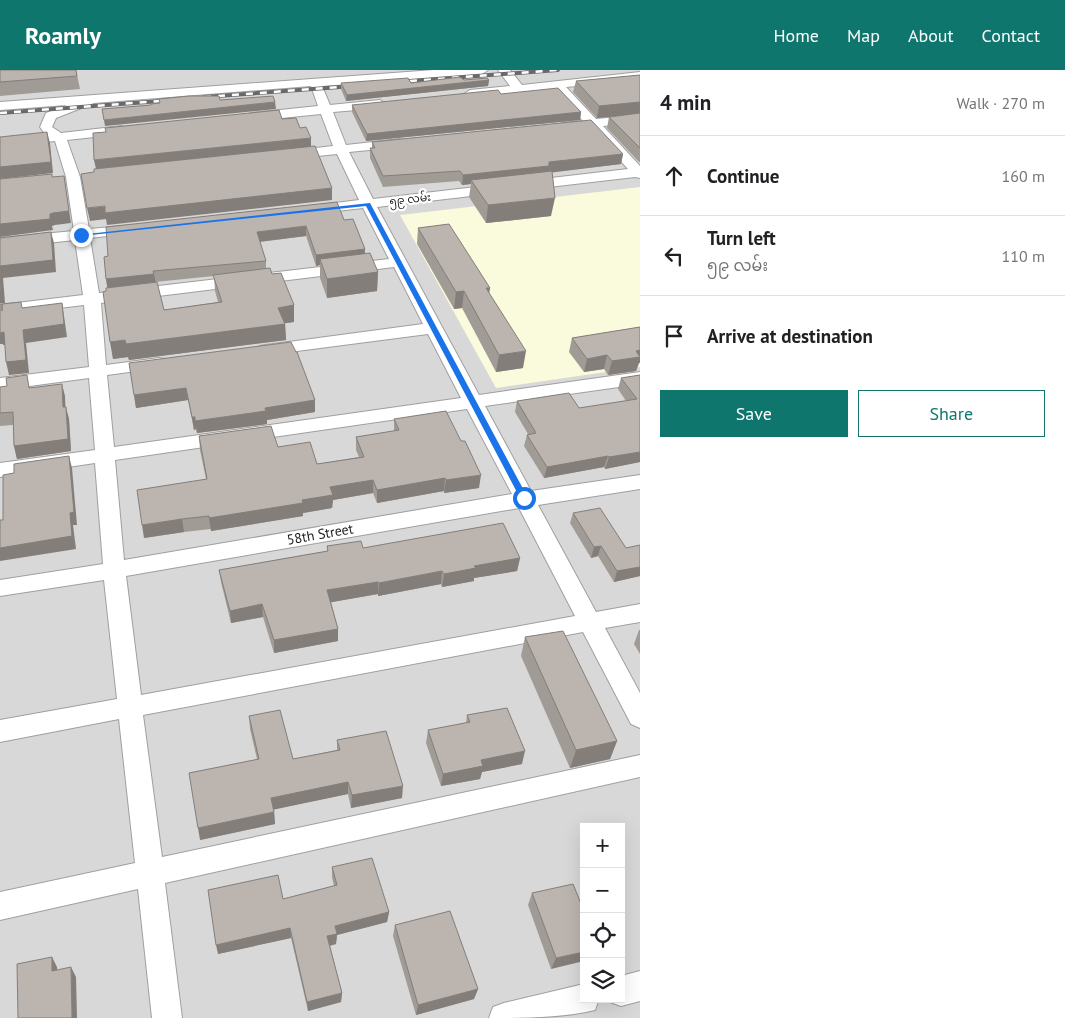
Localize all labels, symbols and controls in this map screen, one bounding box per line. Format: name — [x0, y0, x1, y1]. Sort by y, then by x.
text: Roamly — [25, 20, 101, 51]
text: Home — [773, 24, 819, 47]
text: Map — [847, 24, 880, 47]
text: About — [908, 24, 954, 47]
text: Contact — [982, 24, 1040, 47]
text: 4 min — [660, 89, 711, 116]
text: Walk · 270 m — [956, 93, 1045, 113]
icon: ahead — [660, 162, 688, 190]
text: Continue — [707, 164, 779, 188]
text: 160 m — [1002, 166, 1045, 186]
street label: ၅၉ လမ်း — [388, 189, 432, 210]
route end — [70, 224, 93, 247]
text: Turn left — [707, 226, 776, 250]
icon: left — [660, 242, 688, 270]
text: 110 m — [1002, 246, 1045, 266]
text: ၅၉ လမ်း — [707, 255, 768, 275]
icon: arrive — [660, 322, 688, 350]
text: Arrive at destination — [707, 324, 873, 348]
button: Save — [660, 390, 848, 437]
button: Share — [858, 390, 1045, 437]
route start — [513, 487, 536, 510]
street label: 58th Street — [285, 519, 355, 549]
map controls — [580, 823, 625, 1003]
button: + — [580, 823, 625, 868]
button: − — [580, 868, 625, 913]
button: locate — [580, 913, 625, 958]
button: layers — [580, 958, 625, 1003]

